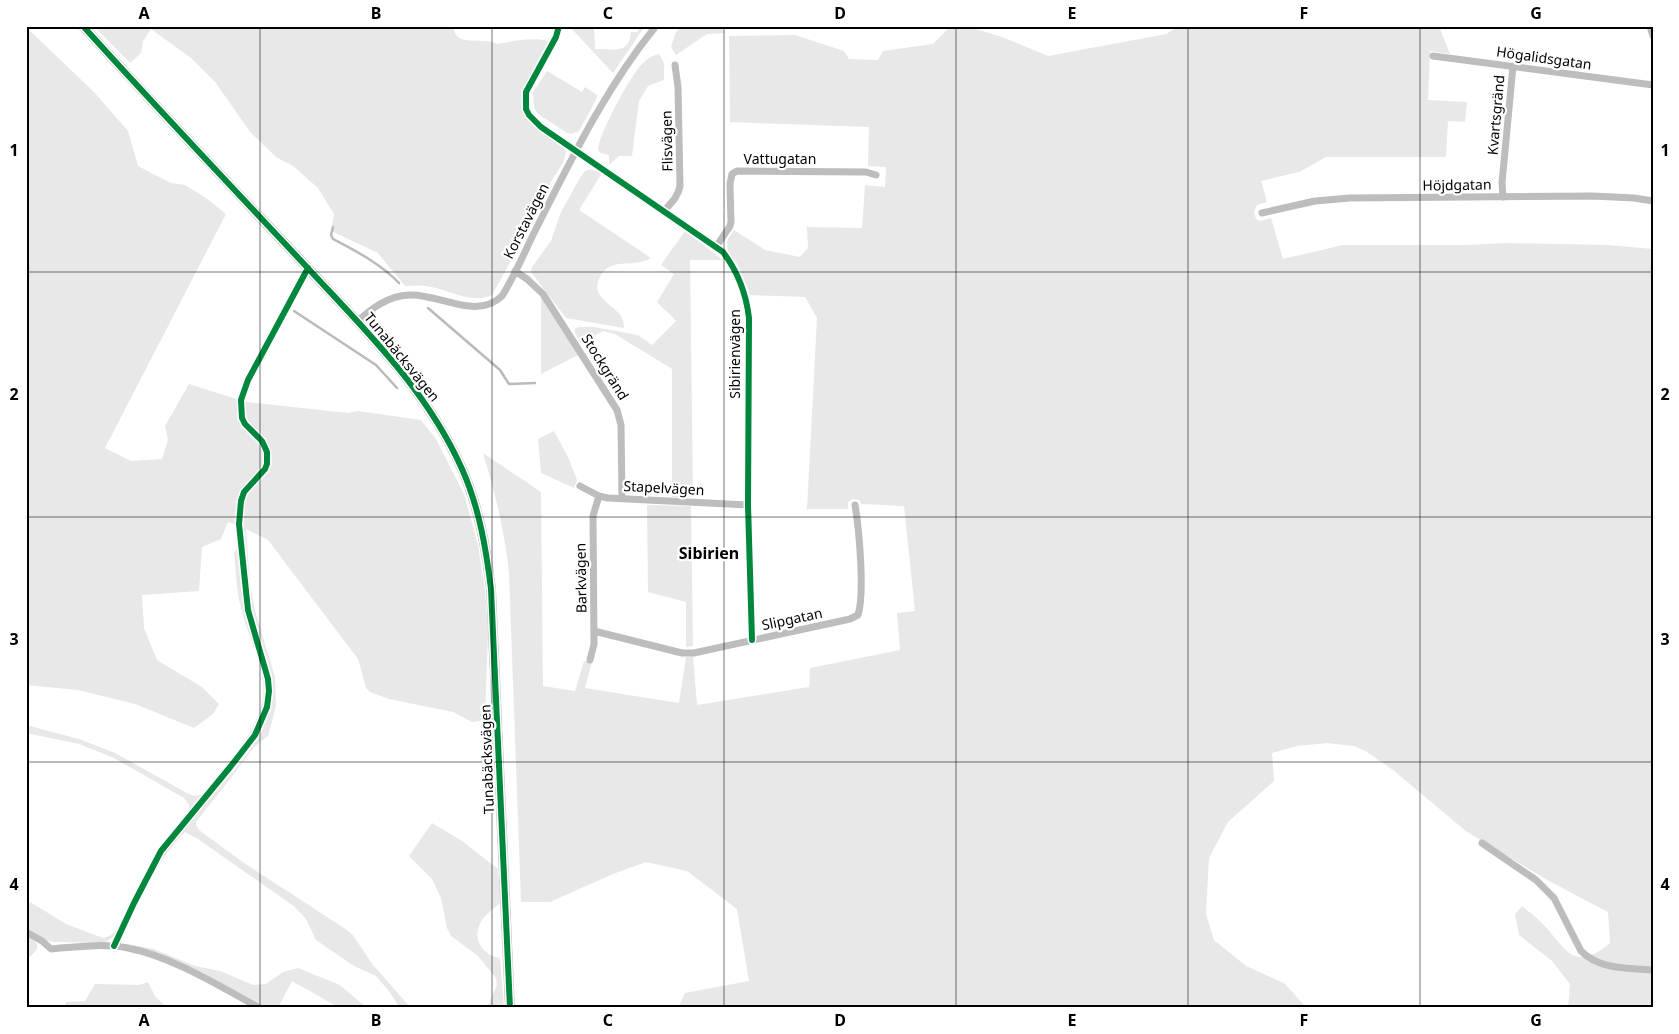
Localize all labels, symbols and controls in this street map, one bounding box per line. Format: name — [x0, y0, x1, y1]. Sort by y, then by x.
text: A — [138, 2, 150, 24]
text: B — [371, 2, 381, 24]
text: C — [603, 2, 613, 24]
text: D — [834, 2, 846, 24]
text: E — [1068, 2, 1077, 24]
text: F — [1300, 2, 1308, 24]
text: G — [1530, 2, 1542, 24]
street label: Högalidsgatan — [1495, 41, 1593, 74]
street label: Kvartsgränd — [1483, 74, 1508, 156]
street label: Flisvägen — [656, 110, 677, 172]
text: 1 — [9, 139, 19, 161]
text: 1 — [1660, 139, 1670, 161]
street label: Vattugatan — [744, 149, 816, 168]
street label: Höjdgatan — [1422, 174, 1492, 195]
street label: Korstavägen — [498, 180, 553, 262]
street label: Tunabäcksvägen — [360, 308, 444, 405]
street label: Sibirienvägen — [725, 309, 744, 399]
street label: Stockgränd — [578, 330, 633, 403]
text: 2 — [9, 383, 19, 405]
text: 2 — [1660, 383, 1670, 405]
street label: Stapelvägen — [623, 476, 705, 499]
district label: Sibirien — [679, 542, 739, 564]
street label: Barkvägen — [570, 543, 591, 613]
street label: Slipgatan — [760, 603, 824, 634]
text: 3 — [9, 628, 19, 650]
text: 3 — [1660, 628, 1670, 650]
street label: Tunabäcksvägen — [475, 704, 498, 814]
text: 4 — [9, 873, 19, 895]
text: 4 — [1660, 873, 1670, 895]
text: A — [138, 1009, 150, 1031]
text: B — [371, 1009, 381, 1031]
text: C — [603, 1009, 613, 1031]
text: D — [834, 1009, 846, 1031]
text: E — [1068, 1009, 1077, 1031]
text: F — [1300, 1009, 1308, 1031]
text: G — [1530, 1009, 1542, 1031]

